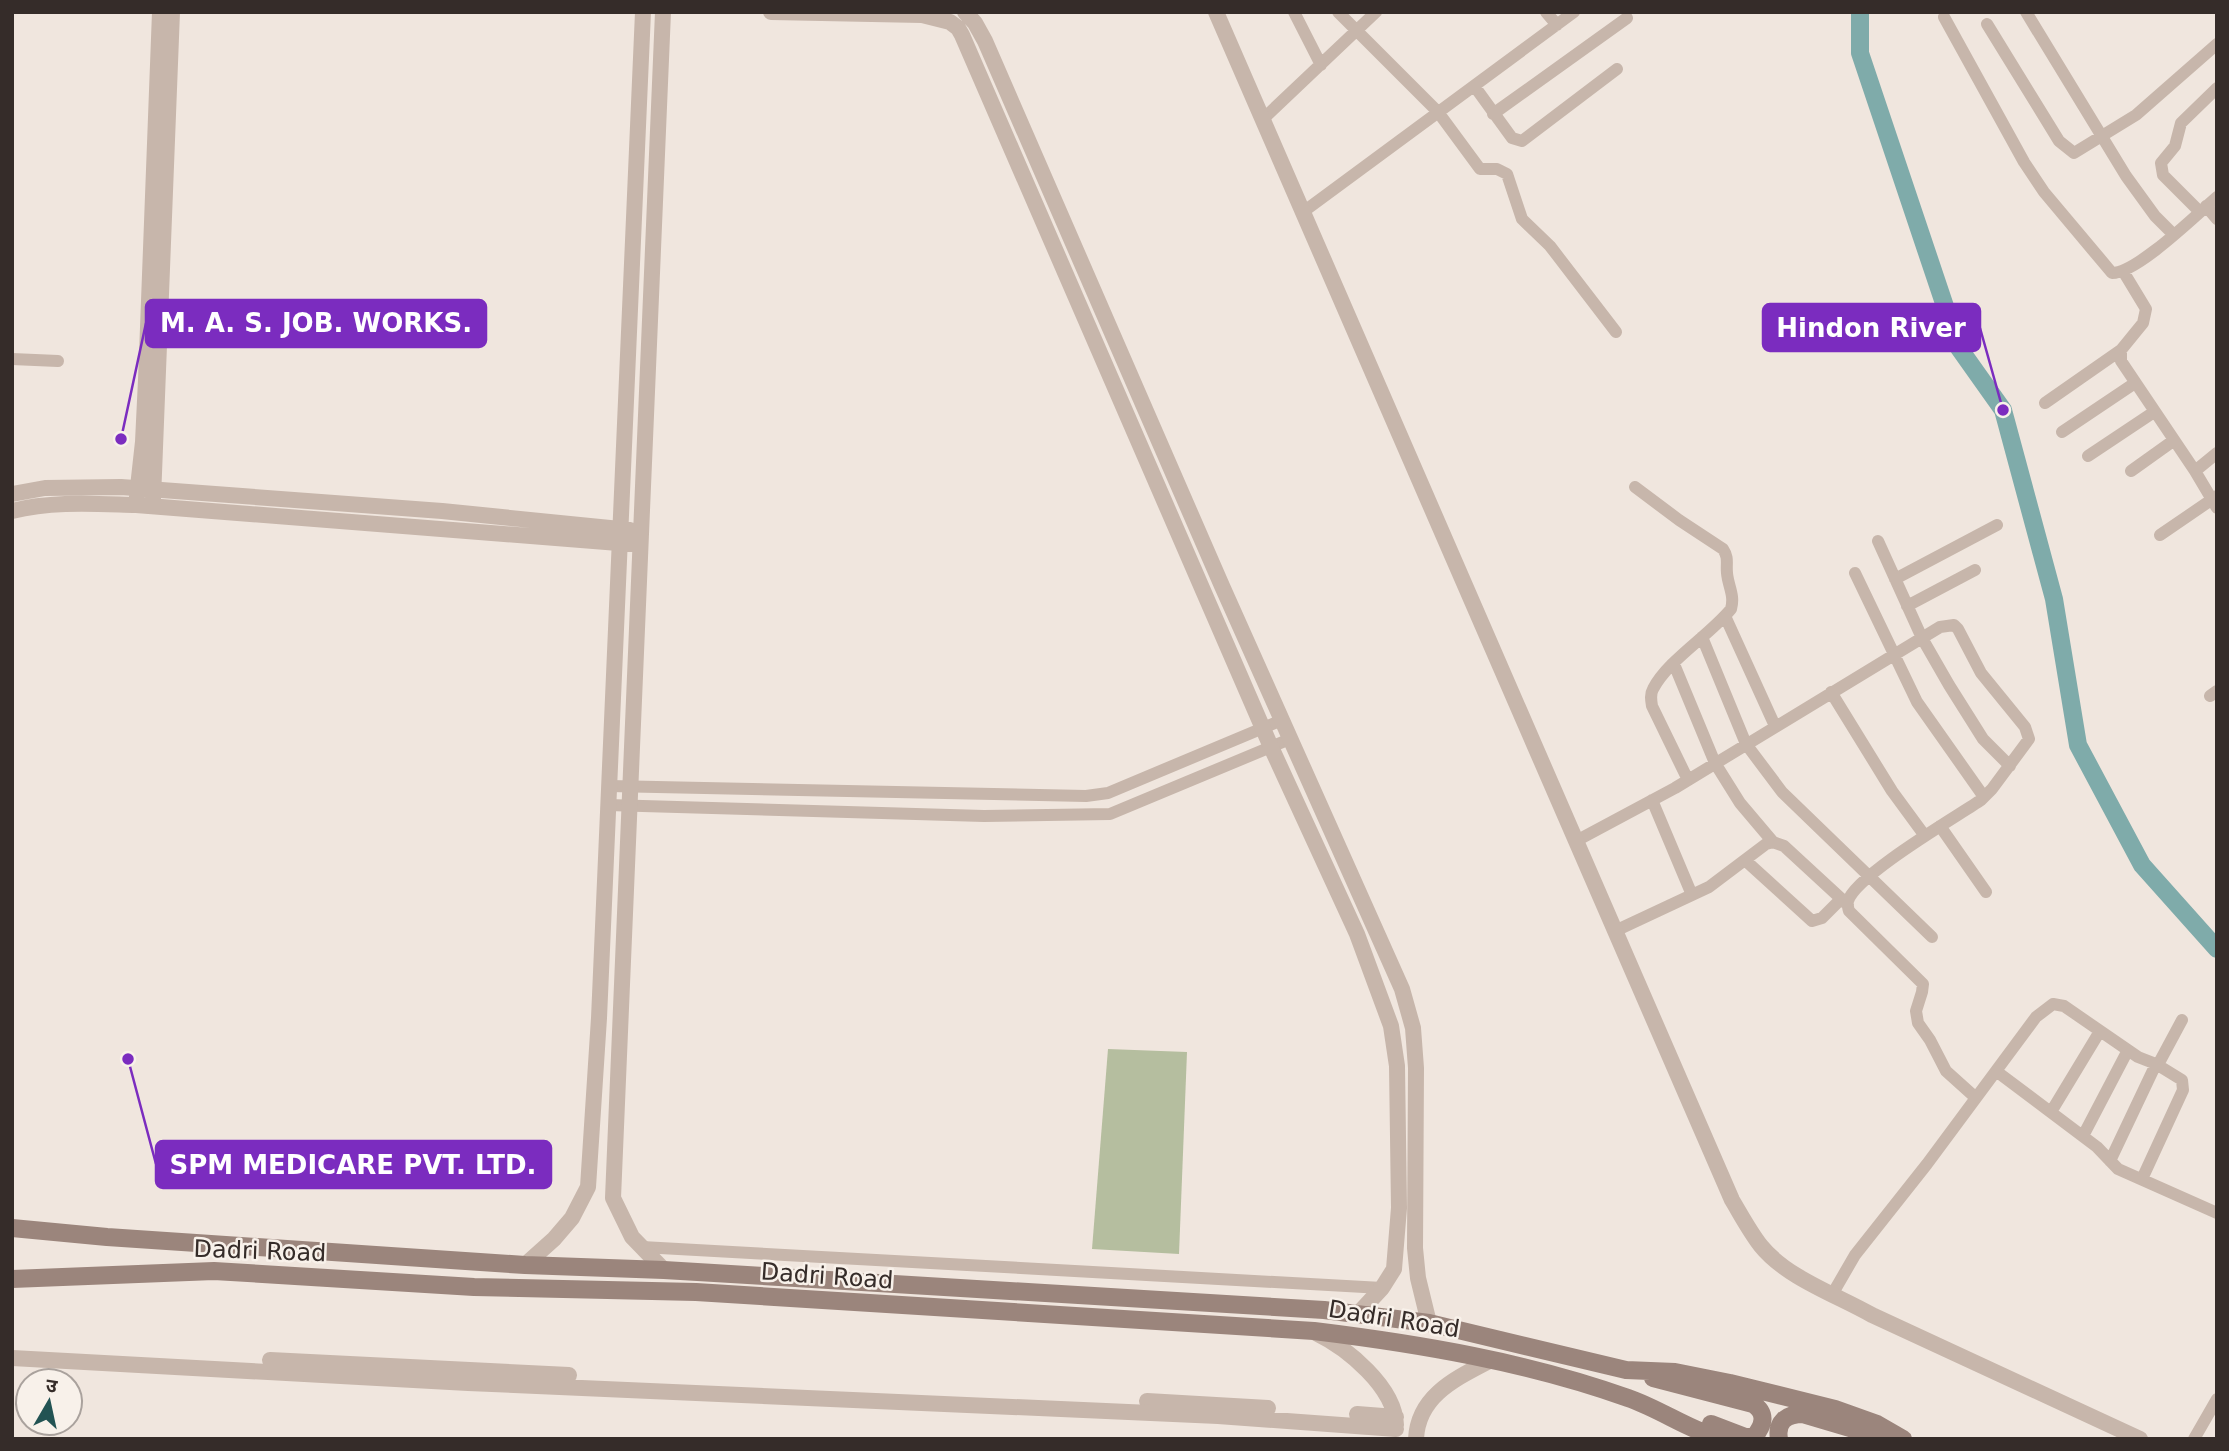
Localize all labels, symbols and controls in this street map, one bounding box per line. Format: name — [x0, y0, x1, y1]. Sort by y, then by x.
callout: M. A. S. JOB. WORKS. — [146, 300, 486, 347]
callout: Hindon River — [1763, 304, 1980, 351]
text: M. A. S. JOB. WORKS. — [160, 308, 472, 338]
text: Hindon River — [1776, 313, 1966, 343]
callout: SPM MEDICARE PVT. LTD. — [156, 1141, 551, 1188]
text: SPM MEDICARE PVT. LTD. — [170, 1150, 536, 1180]
street label: Dadri Road — [193, 1235, 327, 1267]
street label: Dadri Road — [760, 1257, 894, 1295]
street label: Dadri Road — [1326, 1295, 1462, 1343]
north arrow — [14, 1367, 84, 1437]
text: उ — [44, 1373, 60, 1397]

